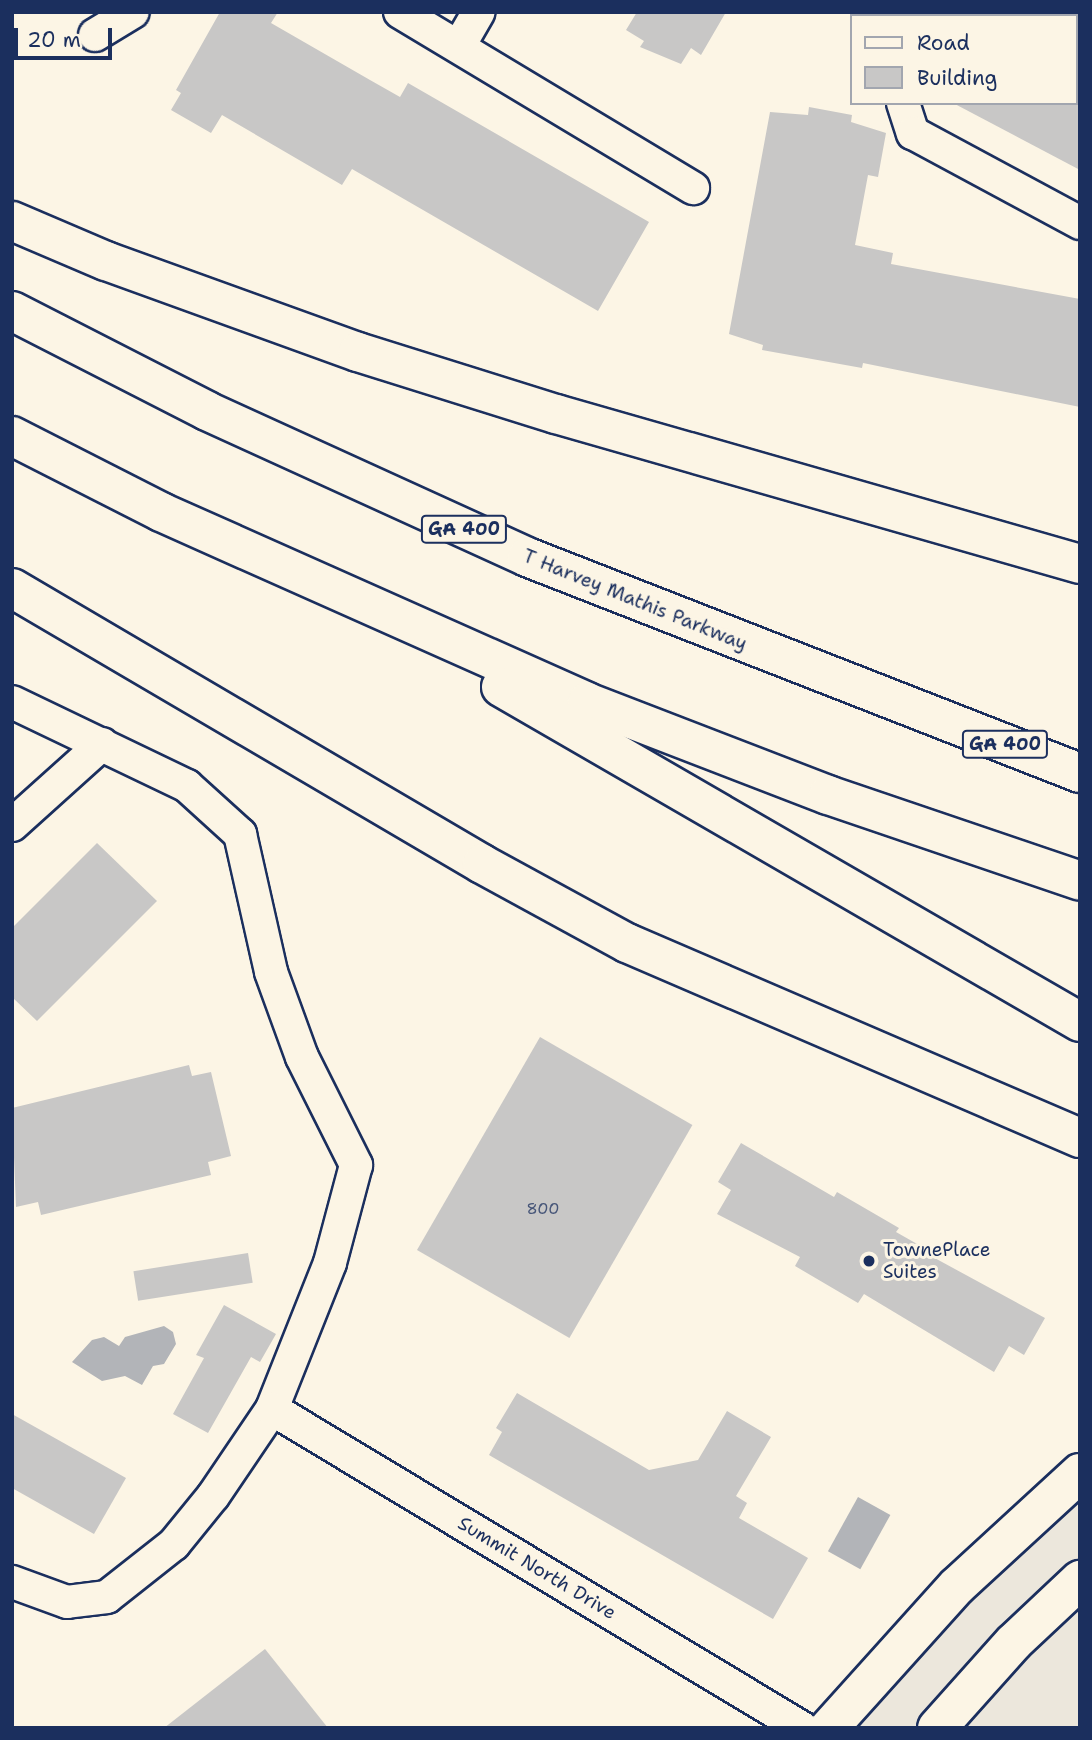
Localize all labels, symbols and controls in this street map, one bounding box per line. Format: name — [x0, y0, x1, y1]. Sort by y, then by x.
scale bar — [18, 14, 116, 58]
legend — [850, 14, 1078, 105]
text: 20 m — [27, 26, 81, 54]
text: Road — [917, 29, 970, 57]
text: Building — [917, 64, 997, 92]
road number: GA 400 — [420, 514, 508, 544]
street label: T Harvey Mathis Parkway — [520, 545, 750, 655]
road number: GA 400 — [961, 730, 1049, 758]
house number: 800 — [526, 1199, 560, 1219]
place label: TownePlace Suites — [883, 1239, 991, 1283]
marker: TownePlace Suites — [861, 1253, 877, 1269]
street label: Summit North Drive — [454, 1512, 620, 1624]

